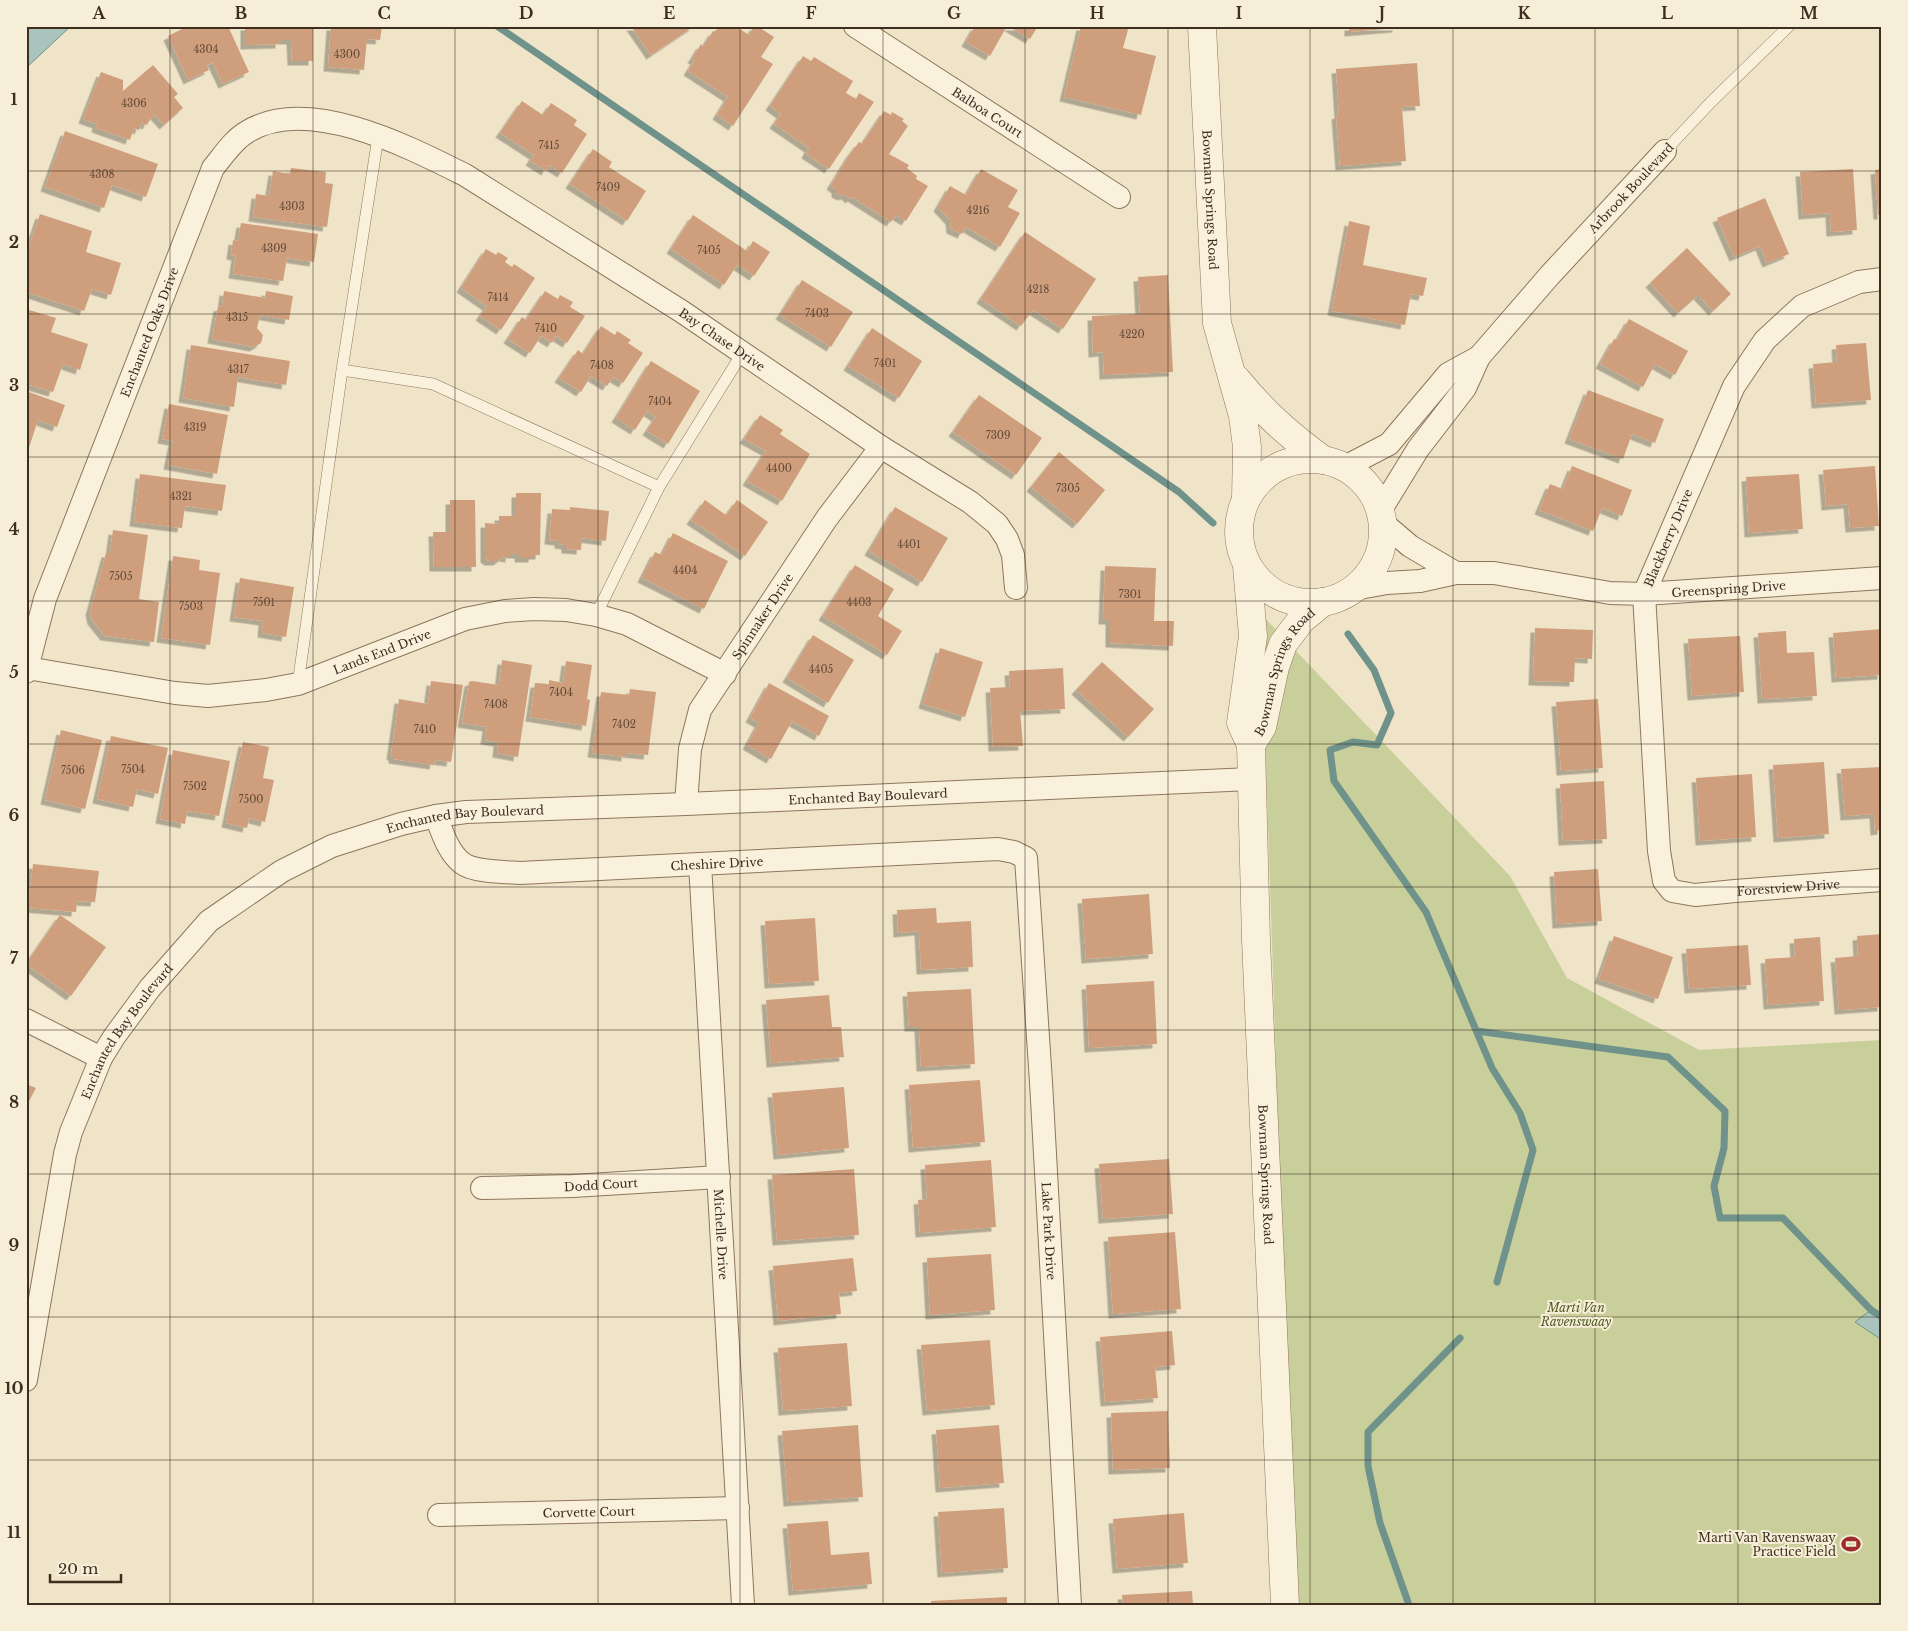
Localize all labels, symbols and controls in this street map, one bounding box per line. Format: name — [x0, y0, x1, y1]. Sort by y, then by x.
text: A — [92, 3, 107, 23]
text: B — [235, 3, 248, 23]
text: C — [377, 3, 391, 23]
text: D — [519, 3, 533, 23]
text: E — [663, 3, 675, 23]
text: F — [805, 3, 817, 23]
text: G — [947, 3, 961, 23]
text: H — [1089, 3, 1105, 23]
text: I — [1236, 3, 1243, 23]
text: J — [1376, 3, 1385, 23]
text: K — [1517, 3, 1531, 23]
text: L — [1661, 3, 1673, 23]
text: M — [1800, 3, 1818, 23]
house number: 4304 — [194, 43, 219, 56]
house number: 4300 — [334, 48, 360, 61]
street label: Balboa Court — [949, 84, 1026, 141]
text: 1 — [11, 89, 18, 109]
house number: 4306 — [121, 97, 147, 110]
street label: Bowman Springs Road — [1200, 129, 1222, 270]
house number: 7415 — [539, 139, 560, 152]
street label: Arbrook Boulevard — [1585, 140, 1677, 237]
house number: 4308 — [89, 168, 115, 181]
house number: 7409 — [596, 181, 620, 194]
house number: 4303 — [279, 200, 305, 213]
house number: 4216 — [967, 204, 989, 217]
text: 2 — [9, 232, 19, 252]
house number: 4309 — [261, 242, 287, 255]
house number: 7405 — [697, 244, 721, 257]
street label: Enchanted Oaks Drive — [117, 265, 181, 399]
house number: 4218 — [1027, 283, 1049, 296]
house number: 7414 — [488, 291, 509, 304]
street label: Bay Chase Drive — [676, 304, 768, 374]
house number: 7403 — [805, 307, 829, 320]
house number: 4315 — [226, 311, 248, 324]
house number: 7410 — [535, 322, 557, 335]
house number: 4220 — [1119, 328, 1145, 341]
house number: 7401 — [874, 357, 896, 370]
house number: 7408 — [590, 359, 614, 372]
house number: 4317 — [227, 363, 250, 376]
text: 3 — [9, 375, 19, 395]
house number: 7404 — [648, 395, 672, 408]
house number: 4319 — [184, 421, 206, 434]
house number: 7309 — [986, 429, 1010, 442]
house number: 4400 — [766, 462, 792, 475]
house number: 7305 — [1056, 482, 1080, 495]
street label: Blackberry Drive — [1641, 487, 1695, 589]
house number: 4321 — [170, 490, 192, 503]
text: 4 — [9, 519, 19, 539]
house number: 4401 — [897, 538, 921, 551]
house number: 4404 — [673, 564, 697, 577]
house number: 7505 — [109, 570, 133, 583]
street label: Spinnaker Drive — [728, 570, 796, 662]
street label: Greenspring Drive — [1671, 577, 1786, 600]
house number: 7301 — [1119, 588, 1141, 601]
house number: 7501 — [253, 596, 275, 609]
house number: 4403 — [847, 596, 872, 609]
house number: 7503 — [179, 600, 203, 613]
street label: Bowman Springs Road — [1251, 604, 1318, 739]
street label: Lands End Drive — [331, 626, 433, 677]
text: 5 — [9, 662, 19, 682]
house number: 4405 — [809, 663, 834, 676]
house number: 7404 — [549, 686, 573, 699]
house number: 7408 — [484, 698, 508, 711]
house number: 7402 — [612, 718, 636, 731]
house number: 7410 — [414, 723, 436, 736]
house number: 7504 — [121, 763, 145, 776]
house number: 7506 — [61, 764, 85, 777]
house number: 7502 — [183, 780, 207, 793]
street label: Enchanted Bay Boulevard — [788, 785, 948, 807]
house number: 7500 — [239, 793, 263, 806]
street label: Enchanted Bay Boulevard — [384, 802, 544, 836]
text: 6 — [9, 805, 20, 825]
street label: Cheshire Drive — [670, 853, 764, 873]
street label: Forestview Drive — [1736, 876, 1841, 898]
text: 7 — [10, 948, 19, 968]
street label: Enchanted Bay Boulevard — [78, 960, 176, 1101]
text: 8 — [9, 1092, 19, 1112]
street label: Bowman Springs Road — [1256, 1104, 1277, 1245]
street label: Dodd Court — [564, 1174, 639, 1194]
street label: Lake Park Drive — [1039, 1182, 1059, 1281]
street label: Michelle Drive — [711, 1188, 732, 1280]
text: 9 — [9, 1235, 20, 1255]
park label: Marti Van Ravenswaay — [1540, 1300, 1612, 1329]
text: 10 — [4, 1378, 24, 1398]
street label: Corvette Court — [543, 1503, 636, 1520]
text: 11 — [7, 1522, 21, 1542]
place label: Marti Van Ravenswaay Practice Field — [1698, 1530, 1836, 1559]
sports icon: Marti Van Ravenswaay Practice Field — [1840, 1533, 1862, 1555]
scale bar — [50, 1551, 121, 1583]
text: 20 m — [58, 1559, 98, 1578]

